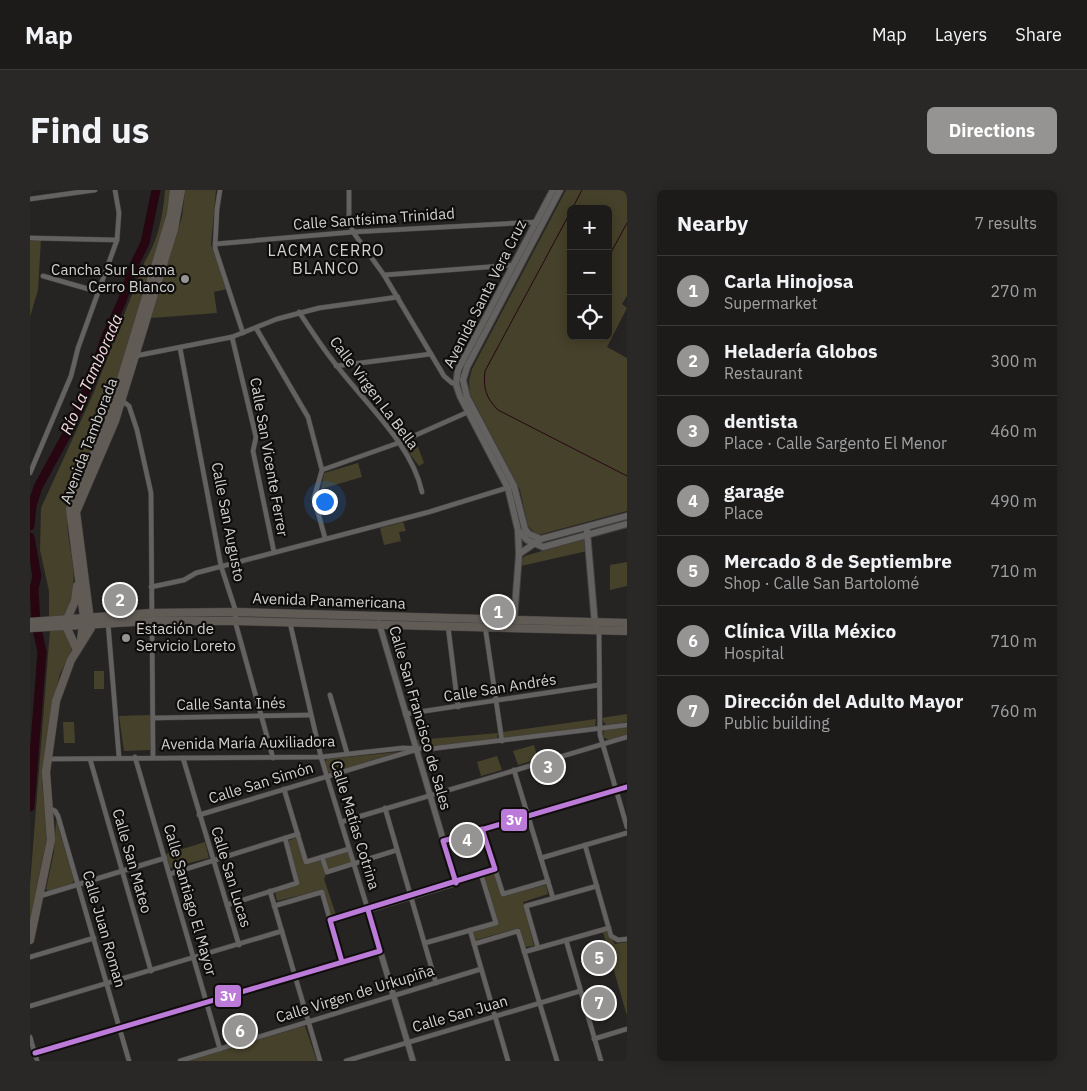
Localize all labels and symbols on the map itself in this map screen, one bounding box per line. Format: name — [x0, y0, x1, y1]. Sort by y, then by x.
street label: Calle Santísima Trinidad — [292, 203, 455, 234]
street label: Avenida Santa Vera Cruz — [439, 217, 530, 371]
district label: LACMA CERRO BLANCO — [267, 240, 385, 278]
place label: Cancha Sur Lacma Cerro Blanco — [51, 260, 175, 296]
marker: Cancha Sur Lacma Cerro Blanco — [179, 273, 191, 285]
water label: Río La Tamborada — [55, 311, 127, 437]
street label: Calle Virgen La Bella — [326, 332, 423, 453]
street label: Avenida Tamborada — [56, 375, 121, 506]
street label: Calle San Vicente Ferrer — [246, 376, 293, 538]
street label: Calle San Augusto — [208, 461, 249, 583]
your location — [312, 489, 338, 515]
pin: 2 — [104, 581, 136, 619]
street label: Avenida Panamericana — [252, 588, 406, 613]
pin: 1 — [482, 593, 514, 631]
place label: Estación de Servicio Loreto — [136, 619, 236, 655]
street label: Calle San Francisco de Sales — [385, 624, 456, 812]
marker: Estación de Servicio Loreto — [120, 632, 132, 644]
street label: Calle San Andrés — [442, 669, 558, 706]
street label: Calle Santa Inés — [176, 693, 286, 714]
street label: Avenida María Auxiliadora — [161, 731, 335, 754]
pin: 3 — [532, 748, 564, 786]
street label: Calle San Simón — [206, 758, 315, 807]
street label: Calle Matías Cotrina — [327, 758, 384, 892]
street label: Calle San Mateo — [108, 806, 156, 915]
line badge: 3v — [500, 808, 528, 832]
text: 3v — [506, 811, 522, 829]
pin: 4 — [451, 821, 483, 859]
street label: Calle Santiago El Mayor — [160, 822, 221, 978]
street label: Calle San Lucas — [207, 824, 256, 930]
street label: Calle Juan Roman — [79, 868, 130, 990]
pin: 5 — [583, 939, 615, 977]
street label: Calle Virgen de Urkupiña — [273, 960, 436, 1027]
line badge: 3v — [214, 984, 242, 1008]
pin: 7 — [583, 984, 615, 1022]
text: 3v — [220, 987, 236, 1005]
street label: Calle San Juan — [410, 991, 510, 1036]
pin: 6 — [224, 1012, 256, 1050]

